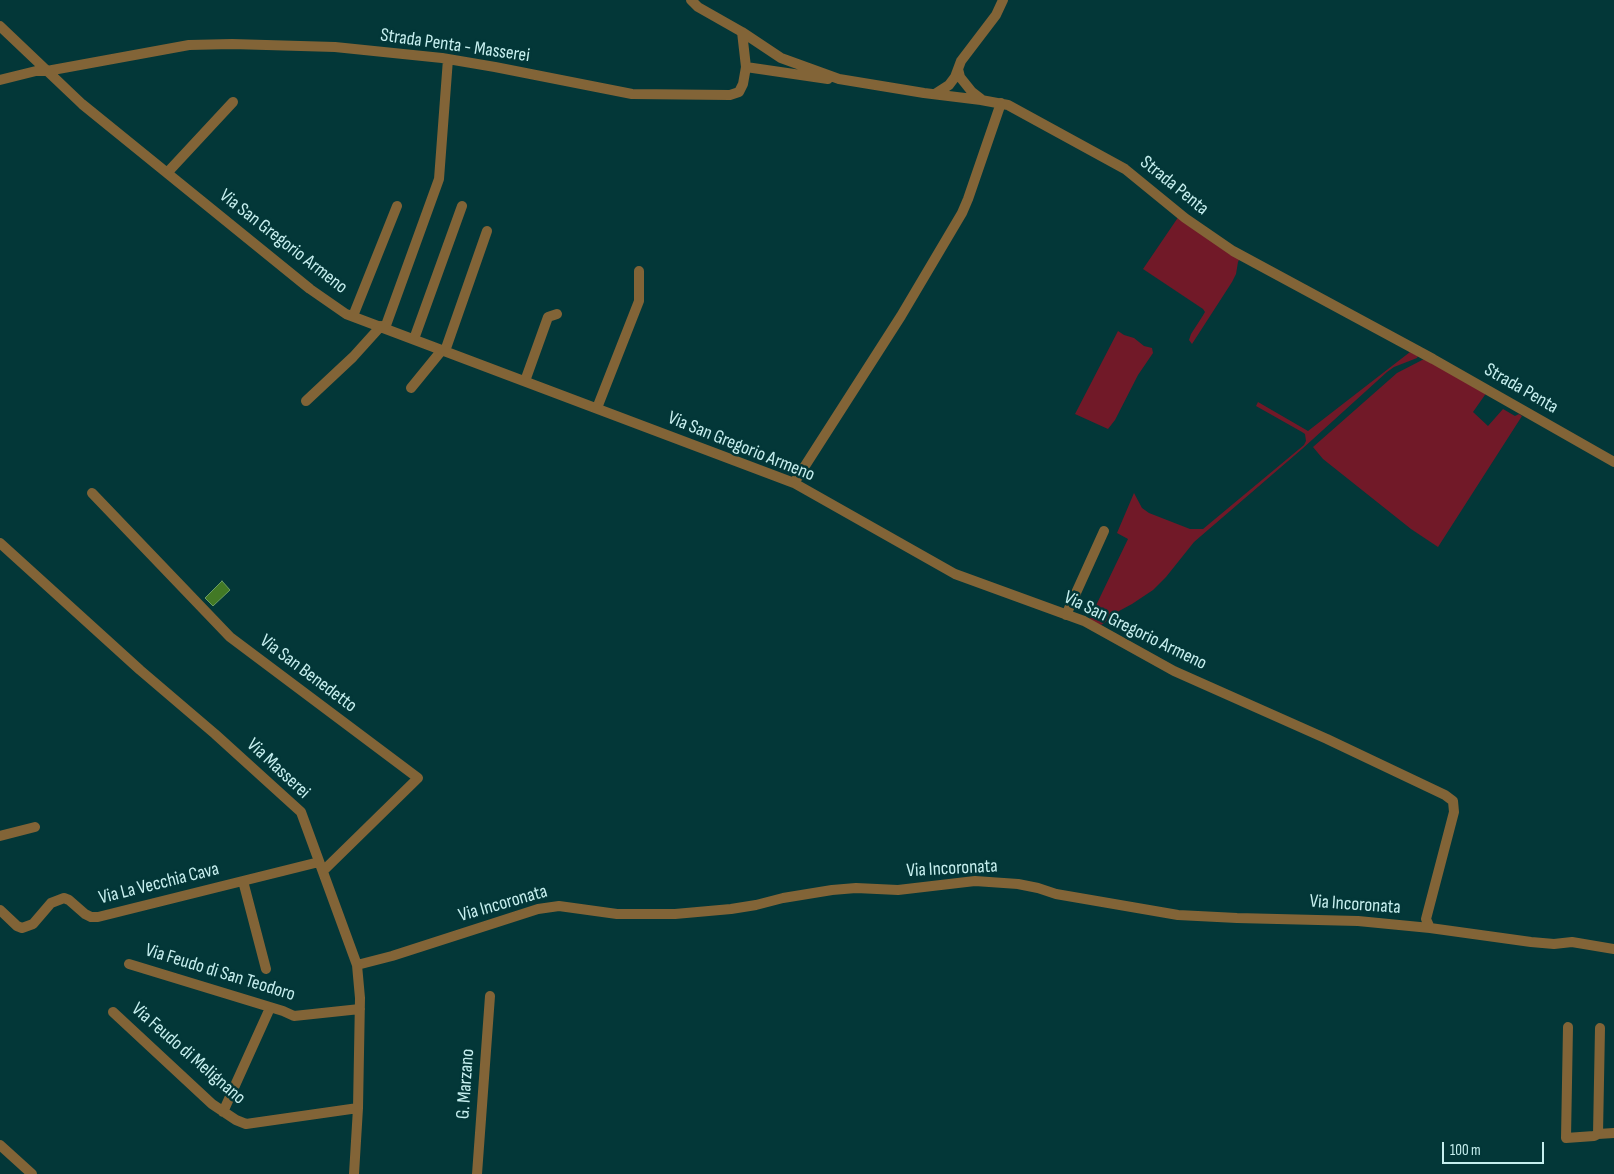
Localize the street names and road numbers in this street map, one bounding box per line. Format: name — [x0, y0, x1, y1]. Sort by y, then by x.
street label: Strada Penta - Masserei — [379, 24, 531, 68]
street label: Strada Penta — [1135, 151, 1213, 221]
street label: Via San Gregorio Armeno — [214, 185, 352, 299]
street label: Strada Penta — [1480, 359, 1562, 419]
street label: Via San Gregorio Armeno — [664, 407, 818, 487]
street label: Via San Gregorio Armeno — [1060, 586, 1210, 676]
street label: Via San Benedetto — [255, 630, 361, 718]
street label: Via Masserei — [242, 734, 314, 804]
street label: Via Incoronata — [906, 855, 998, 883]
street label: Via La Vecchia Cava — [97, 858, 221, 910]
street label: Via Incoronata — [456, 880, 550, 928]
street label: Via Incoronata — [1309, 890, 1401, 920]
street label: Via Feudo di San Teodoro — [142, 939, 298, 1007]
street label: Via Feudo di Melignano — [126, 998, 250, 1110]
street label: G. Marzano — [452, 1048, 480, 1120]

